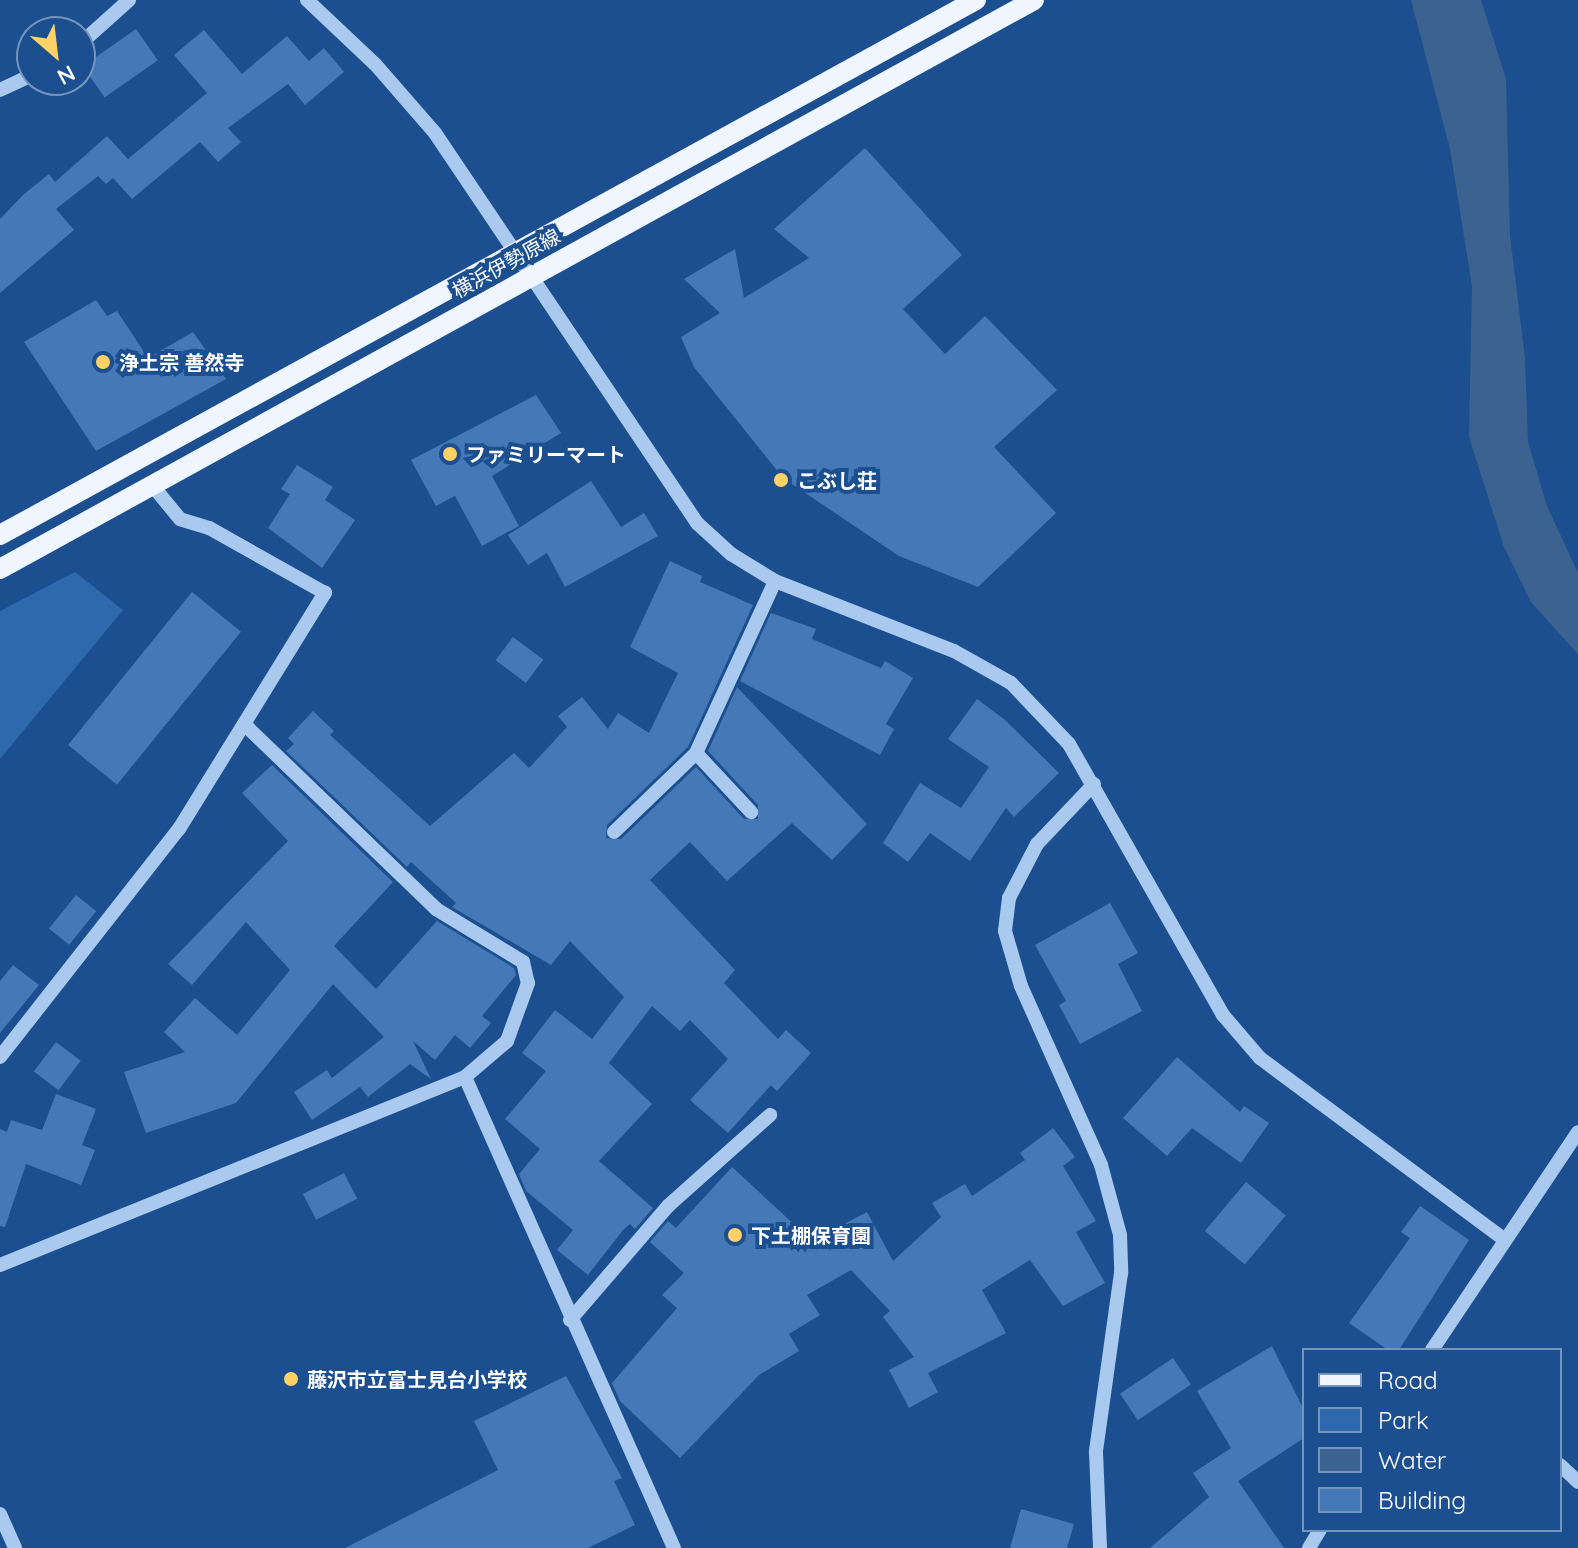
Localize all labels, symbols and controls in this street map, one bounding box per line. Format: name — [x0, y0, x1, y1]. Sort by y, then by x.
north arrow — [16, 16, 96, 96]
text: N — [53, 59, 80, 92]
street label: 横浜伊勢原線 — [448, 223, 564, 303]
place label: 浄土宗 善然寺 — [119, 350, 245, 374]
marker: 浄土宗 善然寺 — [94, 353, 112, 371]
place label: ファミリーマート — [466, 442, 626, 466]
marker: ファミリーマート — [441, 445, 459, 463]
place label: こぶし荘 — [797, 468, 877, 492]
marker: こぶし荘 — [772, 471, 790, 489]
place label: 下土棚保育園 — [751, 1223, 871, 1247]
marker: 下土棚保育園 — [726, 1226, 744, 1244]
legend — [1302, 1348, 1562, 1532]
text: Road — [1378, 1365, 1438, 1395]
place label: 藤沢市立富士見台小学校 — [307, 1367, 527, 1391]
marker: 藤沢市立富士見台小学校 — [282, 1370, 300, 1388]
text: Park — [1378, 1405, 1429, 1435]
text: Water — [1378, 1445, 1446, 1475]
text: Building — [1378, 1485, 1466, 1515]

